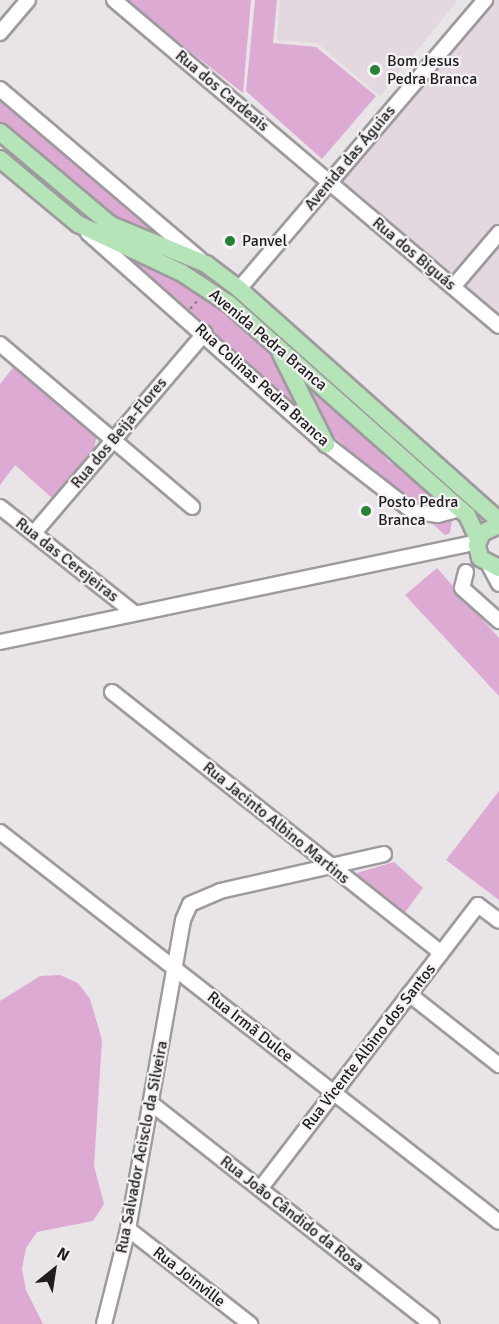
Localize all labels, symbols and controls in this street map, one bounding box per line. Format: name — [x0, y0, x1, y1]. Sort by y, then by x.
street label: Rua dos Cardeais — [171, 46, 273, 136]
place label: Bom Jesus Pedra Branca — [387, 51, 477, 89]
marker: Bom Jesus Pedra Branca — [368, 63, 382, 77]
street label: Avenida das Águias — [300, 102, 400, 214]
street label: Rua dos Biguás — [368, 213, 460, 295]
place label: Panvel — [242, 231, 287, 251]
marker: Panvel — [223, 234, 237, 248]
street label: Avenida Pedra Branca — [205, 285, 331, 395]
street label: Rua Colinas Pedra Branca — [191, 320, 333, 450]
street label: Rua dos Beija-Flores — [67, 374, 171, 492]
place label: Posto Pedra Branca — [378, 492, 458, 530]
marker: Posto Pedra Branca — [359, 504, 373, 518]
street label: Rua das Cerejeiras — [12, 514, 122, 606]
street label: Rua Jacinto Albino Martins — [199, 758, 353, 888]
street label: Rua Vicente Albino dos Santos — [298, 960, 440, 1134]
street label: Rua Irmã Dulce — [203, 988, 297, 1066]
street label: Rua Salvador Acisclo da Silveira — [112, 1039, 172, 1255]
street label: Rua João Cândido da Rosa — [216, 1152, 368, 1276]
north arrow — [24, 1240, 84, 1300]
text: N — [53, 1243, 73, 1266]
street label: Rua Joinville — [149, 1243, 229, 1311]

